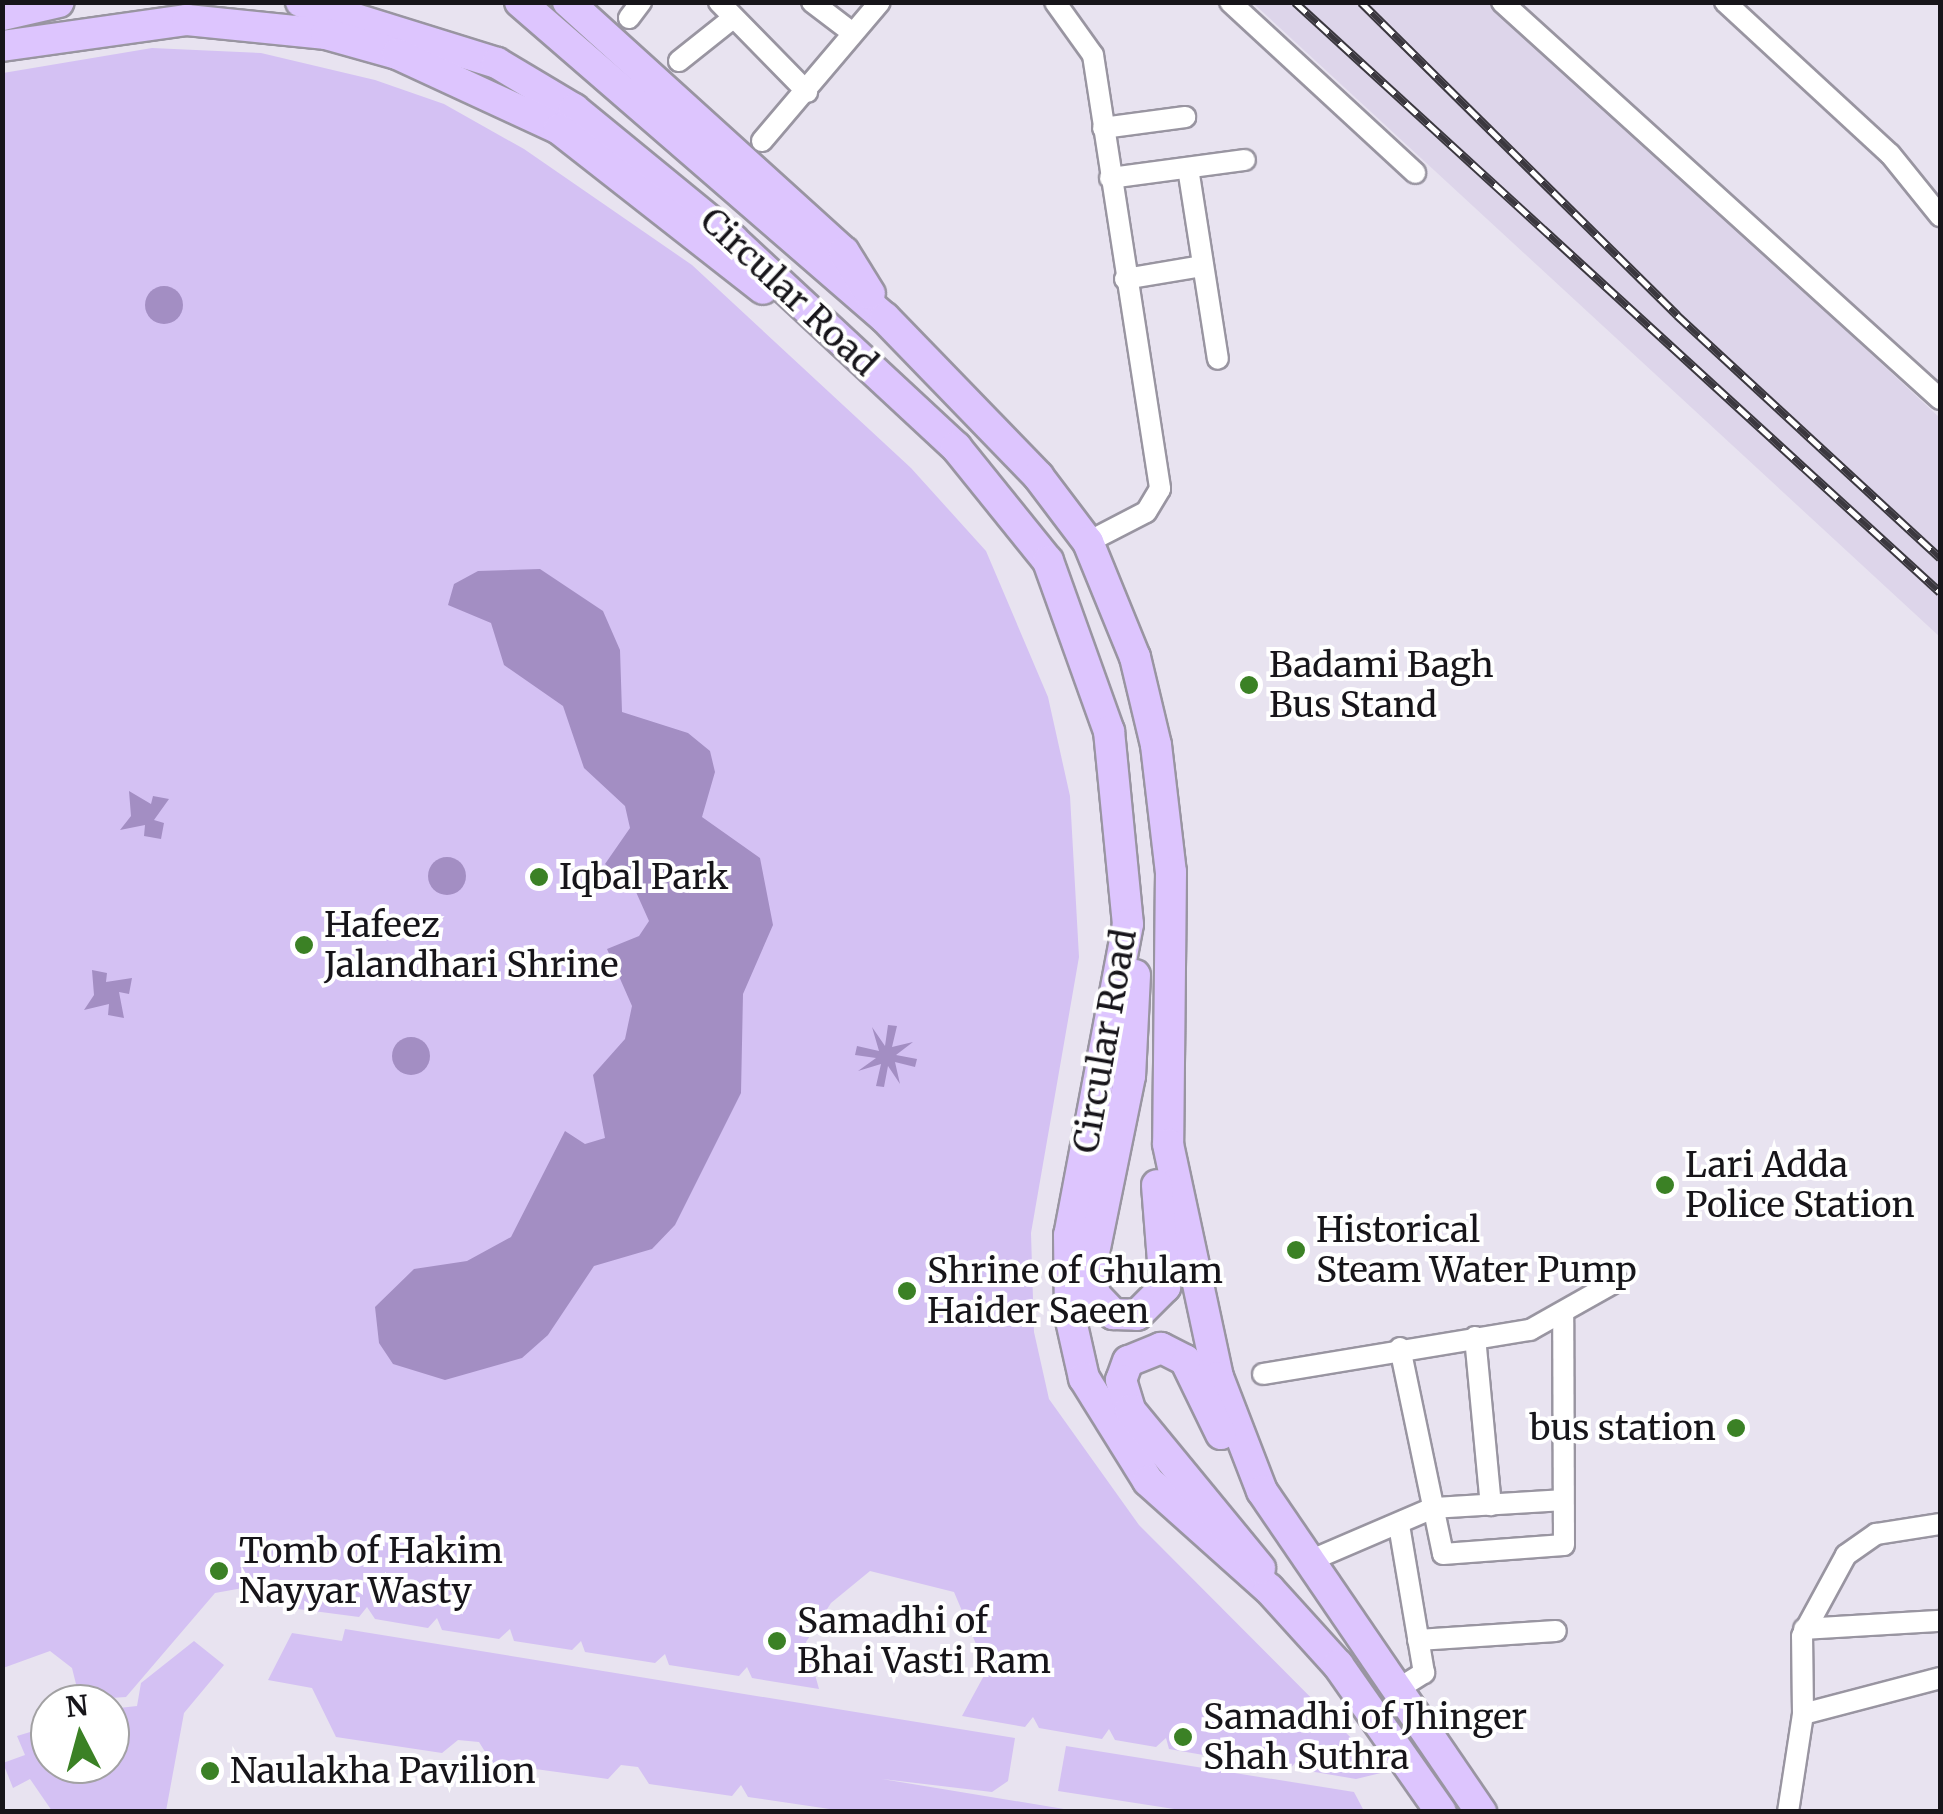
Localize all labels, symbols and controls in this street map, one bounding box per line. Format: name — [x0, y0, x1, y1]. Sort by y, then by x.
street label: Circular Road — [692, 199, 886, 385]
place label: Badami Bagh Bus Stand — [1269, 644, 1494, 726]
marker: Badami Bagh Bus Stand — [1238, 674, 1260, 696]
place label: Iqbal Park — [559, 856, 728, 898]
marker: Iqbal Park — [528, 866, 550, 888]
place label: Hafeez Jalandhari Shrine — [324, 904, 618, 986]
street label: Circular Road — [1065, 926, 1145, 1156]
marker: Hafeez Jalandhari Shrine — [293, 934, 315, 956]
place label: Lari Adda Police Station — [1685, 1144, 1915, 1226]
marker: Lari Adda Police Station — [1654, 1174, 1676, 1196]
place label: Historical Steam Water Pump — [1316, 1209, 1637, 1291]
marker: Historical Steam Water Pump — [1285, 1239, 1307, 1261]
place label: Shrine of Ghulam Haider Saeen — [927, 1250, 1223, 1332]
marker: Shrine of Ghulam Haider Saeen — [896, 1280, 918, 1302]
place label: bus station — [1530, 1407, 1716, 1449]
marker: bus station — [1725, 1417, 1747, 1439]
place label: Tomb of Hakim Nayyar Wasty — [239, 1530, 503, 1612]
marker: Tomb of Hakim Nayyar Wasty — [208, 1560, 230, 1582]
place label: Samadhi of Bhai Vasti Ram — [797, 1600, 1051, 1682]
marker: Samadhi of Bhai Vasti Ram — [766, 1630, 788, 1652]
north arrow — [30, 1684, 130, 1784]
text: N — [64, 1687, 90, 1725]
place label: Samadhi of Jhinger Shah Suthra — [1203, 1696, 1527, 1778]
marker: Samadhi of Jhinger Shah Suthra — [1172, 1726, 1194, 1748]
place label: Naulakha Pavilion — [230, 1750, 536, 1792]
marker: Naulakha Pavilion — [199, 1760, 221, 1782]

